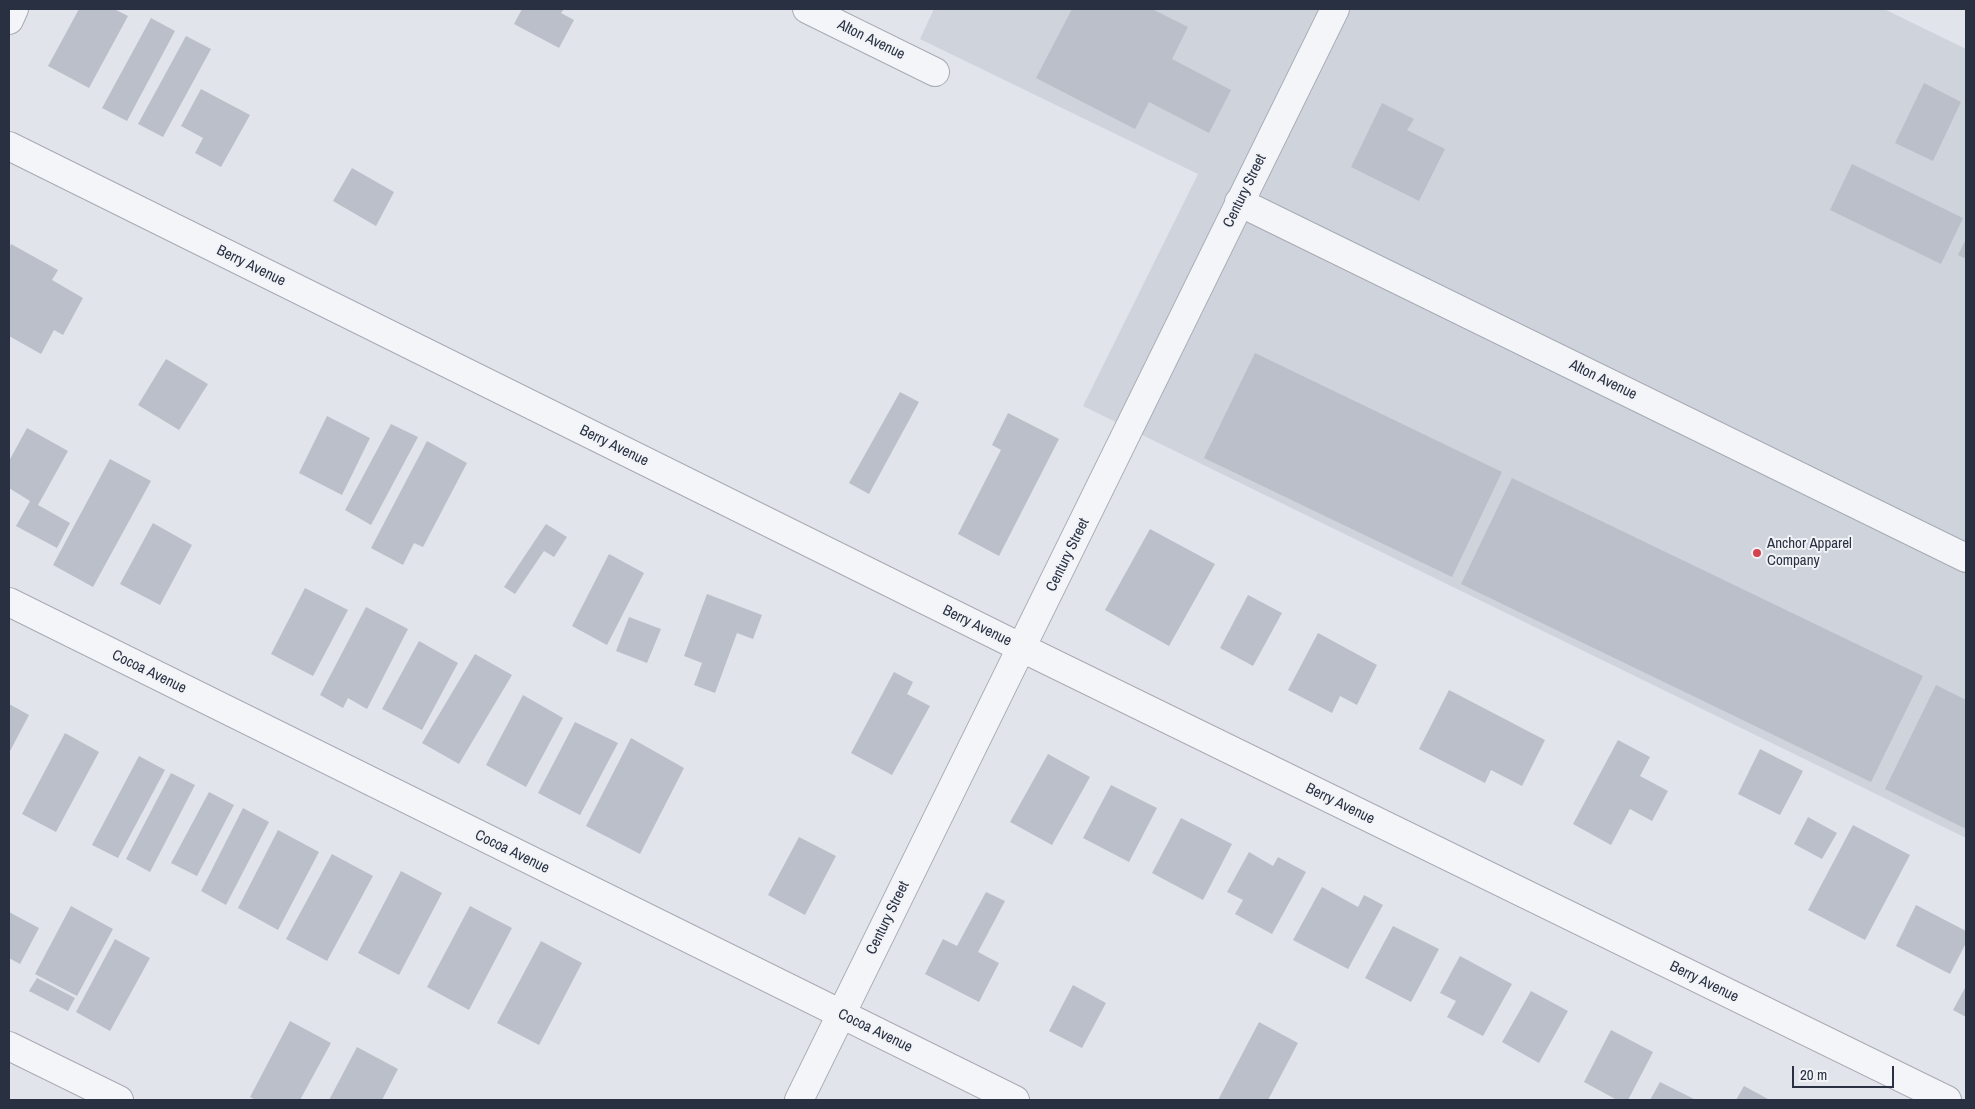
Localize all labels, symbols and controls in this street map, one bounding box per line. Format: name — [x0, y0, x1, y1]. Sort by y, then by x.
street label: Alton Avenue — [834, 16, 908, 64]
street label: Century Street — [1220, 151, 1270, 231]
street label: Berry Avenue — [214, 242, 288, 290]
street label: Alton Avenue — [1566, 356, 1640, 404]
street label: Berry Avenue — [577, 422, 651, 470]
street label: Century Street — [1043, 515, 1093, 595]
place label: Anchor Apparel Company — [1767, 535, 1852, 570]
marker: Anchor Apparel Company — [1751, 547, 1763, 559]
street label: Berry Avenue — [940, 602, 1014, 650]
street label: Cocoa Avenue — [109, 646, 189, 698]
street label: Berry Avenue — [1303, 780, 1377, 828]
street label: Cocoa Avenue — [472, 826, 552, 878]
street label: Century Street — [863, 878, 913, 958]
street label: Berry Avenue — [1667, 958, 1741, 1006]
street label: Cocoa Avenue — [835, 1005, 915, 1057]
scale bar — [1795, 1056, 1898, 1088]
text: 20 m — [1800, 1064, 1827, 1085]

